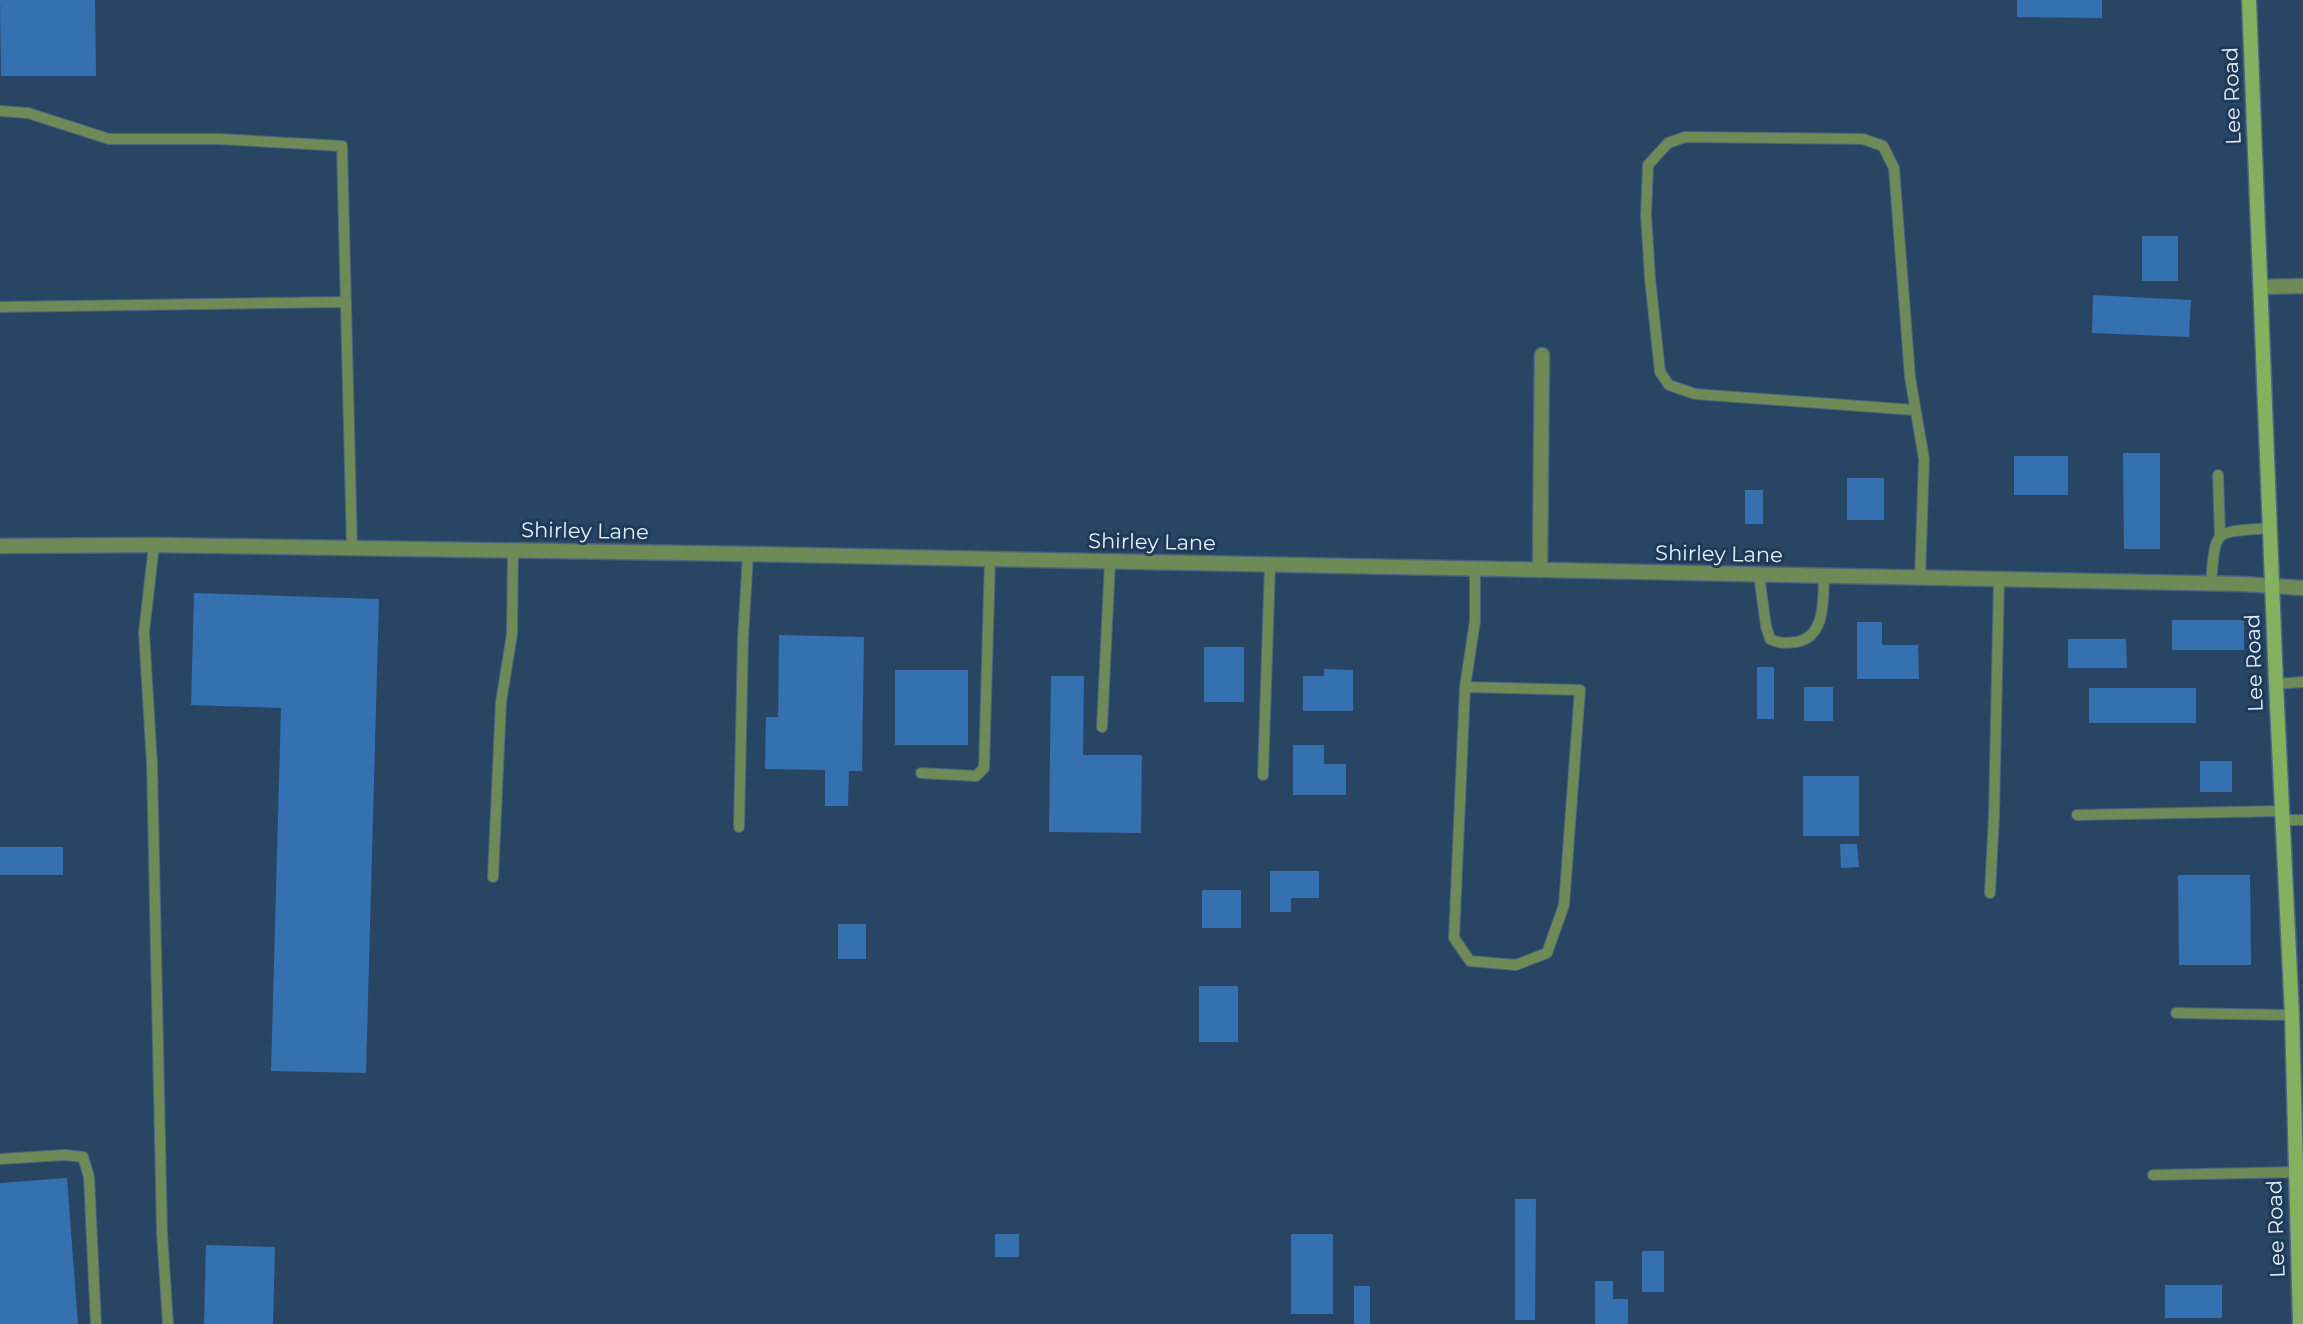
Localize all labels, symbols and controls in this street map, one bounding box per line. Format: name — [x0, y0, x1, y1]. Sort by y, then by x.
street label: Lee Road — [2217, 47, 2246, 145]
street label: Shirley Lane — [521, 517, 649, 544]
street label: Shirley Lane — [1088, 528, 1216, 555]
street label: Shirley Lane — [1655, 540, 1783, 567]
street label: Lee Road — [2239, 614, 2268, 712]
street label: Lee Road — [2261, 1180, 2290, 1278]

